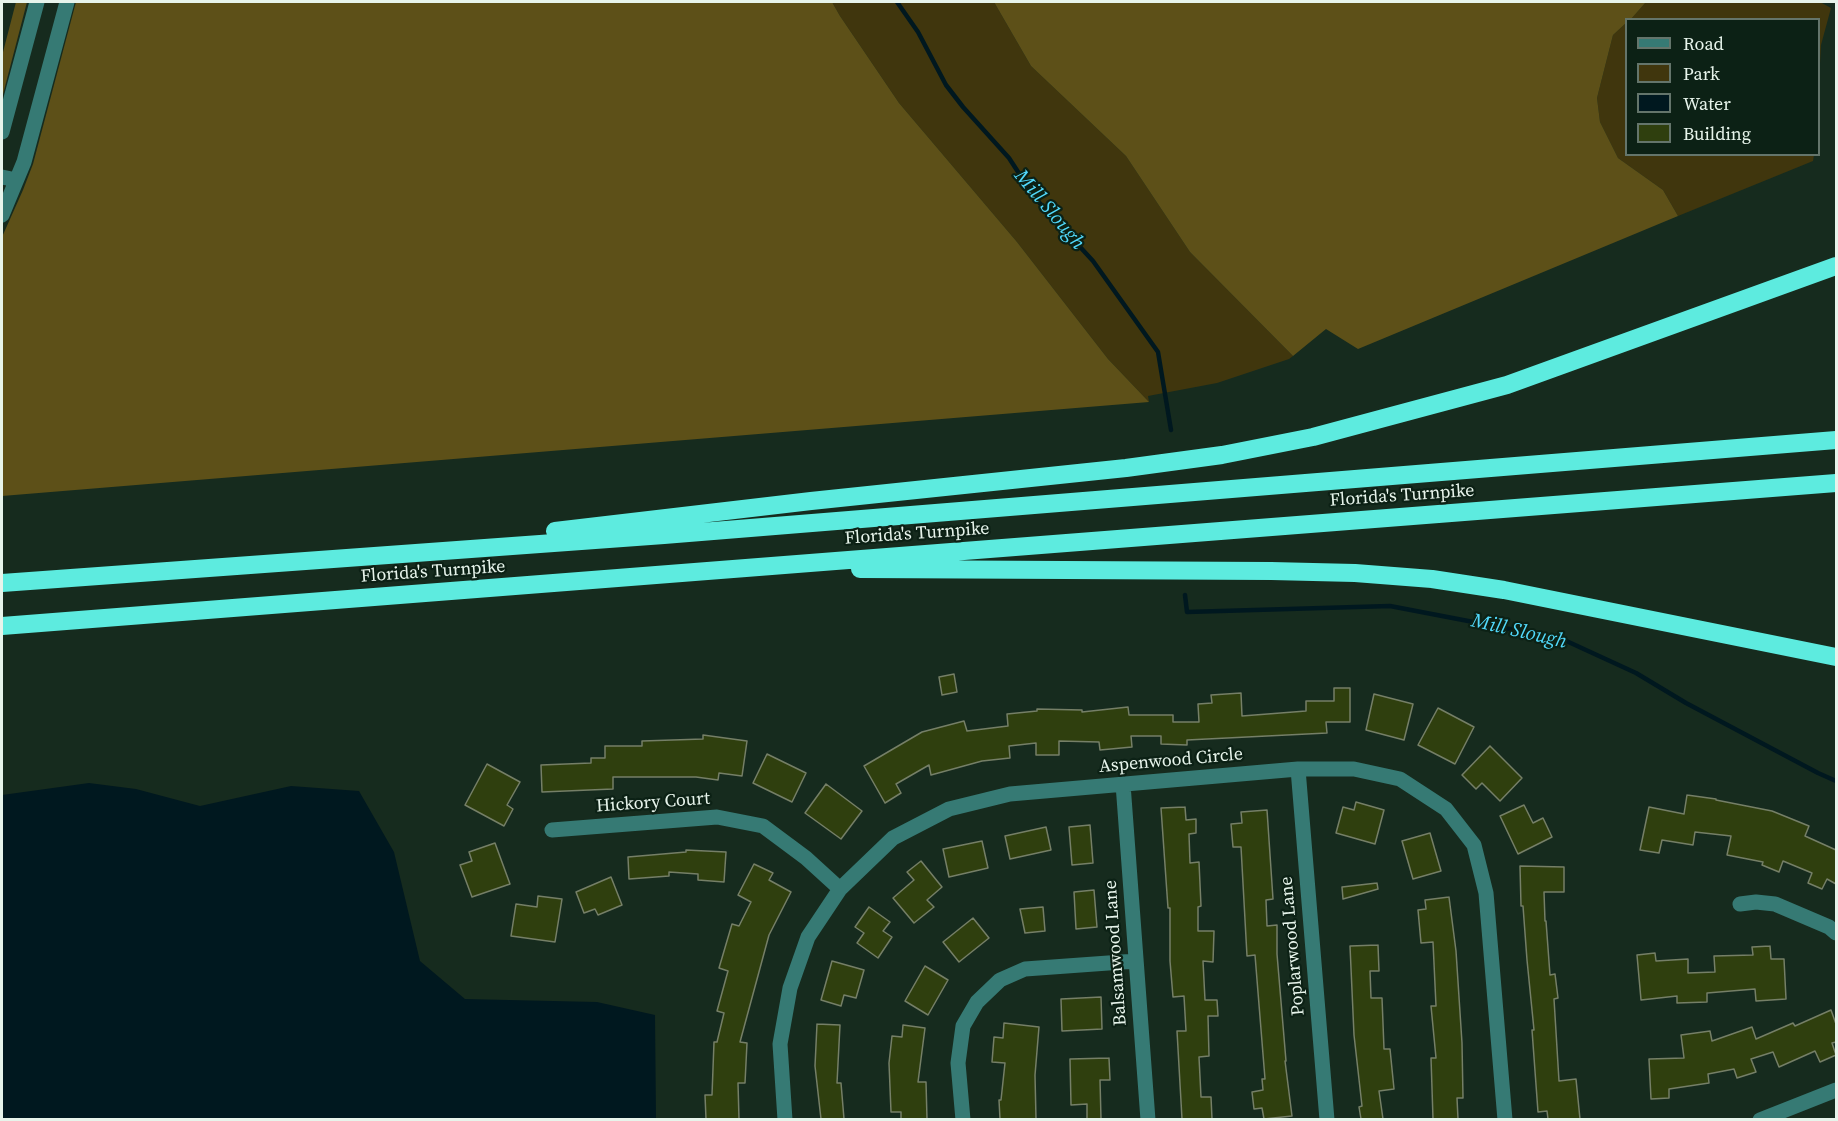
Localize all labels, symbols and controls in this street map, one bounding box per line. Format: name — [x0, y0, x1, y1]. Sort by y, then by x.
legend — [1625, 18, 1820, 156]
text: Road — [1683, 31, 1724, 56]
text: Park — [1683, 61, 1720, 86]
text: Water — [1683, 91, 1731, 116]
text: Building — [1683, 121, 1751, 146]
water label: Mill Slough — [1009, 165, 1089, 255]
street label: Florida's Turnpike — [1329, 480, 1475, 512]
street label: Florida's Turnpike — [844, 518, 990, 550]
street label: Florida's Turnpike — [360, 556, 506, 588]
water label: Mill Slough — [1469, 609, 1569, 655]
street label: Aspenwood Circle — [1098, 744, 1244, 778]
street label: Hickory Court — [595, 788, 711, 818]
street label: Poplarwood Lane — [1276, 875, 1310, 1017]
street label: Balsamwood Lane — [1100, 879, 1132, 1027]

